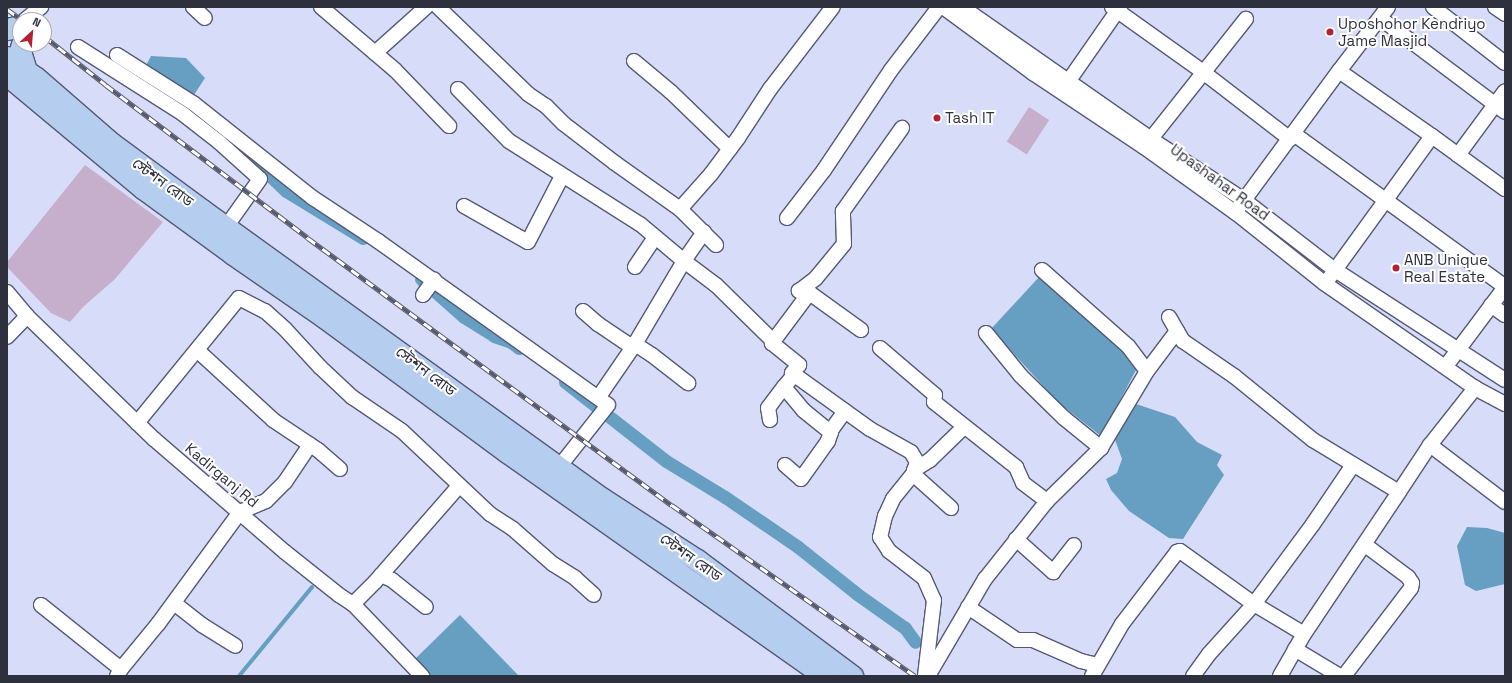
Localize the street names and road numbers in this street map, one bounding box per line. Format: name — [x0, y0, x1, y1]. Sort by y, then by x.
street label: Upashahar Road — [1167, 140, 1273, 224]
street label: স্টেশন রোড — [129, 154, 197, 210]
street label: স্টেশন রোড — [392, 342, 460, 400]
street label: Kadirganj Rd — [182, 439, 262, 511]
street label: স্টেশন রোড — [657, 529, 725, 585]

